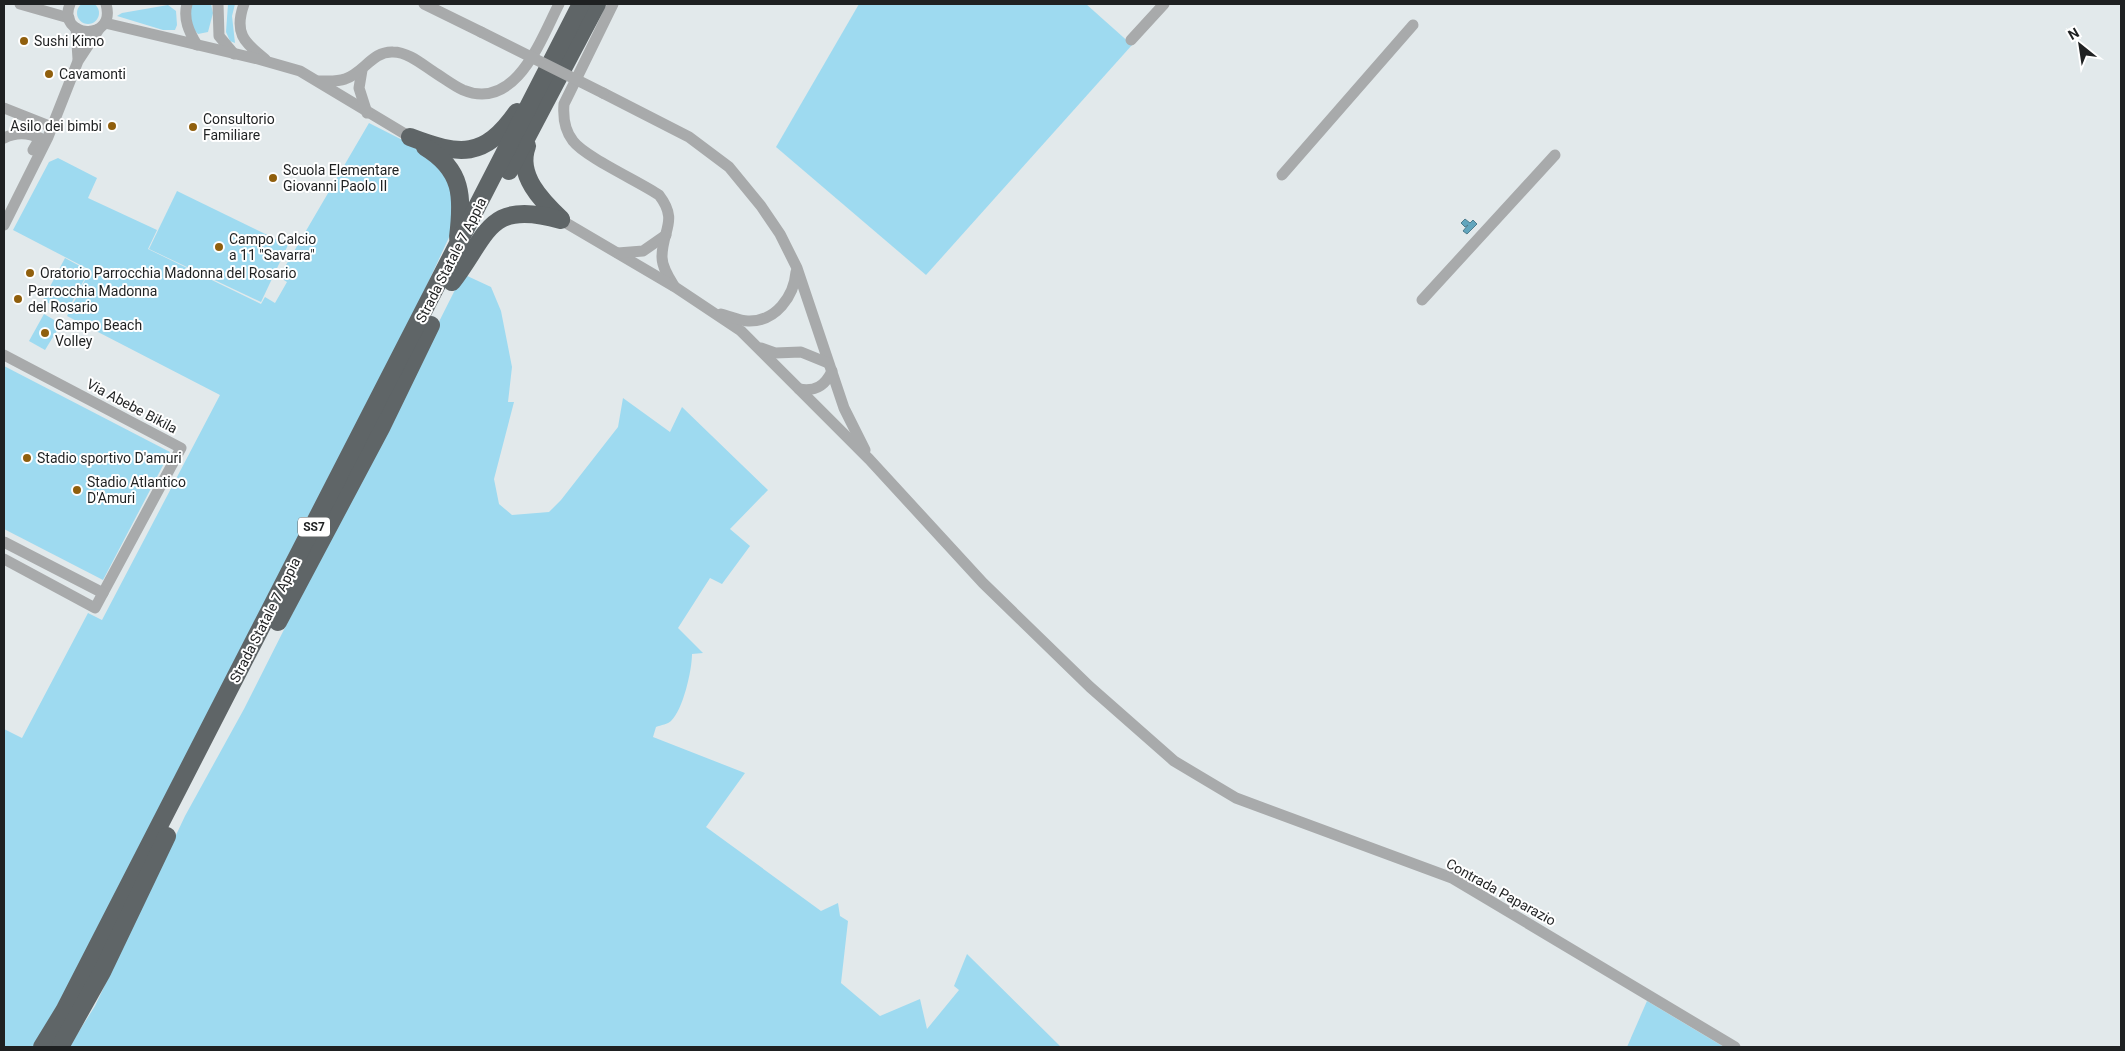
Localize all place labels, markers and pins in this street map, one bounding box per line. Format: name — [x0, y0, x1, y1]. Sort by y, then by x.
place label: Sushi Kimo — [34, 33, 104, 49]
marker: Sushi Kimo — [18, 35, 30, 47]
place label: Cavamonti — [59, 66, 126, 82]
marker: Cavamonti — [43, 68, 55, 80]
place label: Consultorio Familiare — [203, 111, 275, 143]
place label: Asilo dei bimbi — [10, 118, 102, 134]
marker: Asilo dei bimbi — [106, 120, 118, 132]
marker: Consultorio Familiare — [187, 121, 199, 133]
place label: Scuola Elementare Giovanni Paolo II — [283, 162, 399, 194]
marker: Scuola Elementare Giovanni Paolo II — [267, 172, 279, 184]
place label: Campo Calcio a 11 "Savarra" — [229, 231, 316, 263]
marker: Campo Calcio a 11 "Savarra" — [213, 241, 225, 253]
place label: Oratorio Parrocchia Madonna del Rosario — [40, 265, 296, 281]
marker: Oratorio Parrocchia Madonna del Rosario — [24, 267, 36, 279]
place label: Parrocchia Madonna del Rosario — [28, 283, 157, 315]
marker: Parrocchia Madonna del Rosario — [12, 293, 24, 305]
place label: Campo Beach Volley — [55, 317, 142, 349]
marker: Campo Beach Volley — [39, 327, 51, 339]
place label: Stadio sportivo D'amuri — [37, 450, 182, 466]
marker: Stadio sportivo D'amuri — [21, 452, 33, 464]
place label: Stadio Atlantico D'Amuri — [87, 474, 186, 506]
marker: Stadio Atlantico D'Amuri — [71, 484, 83, 496]

